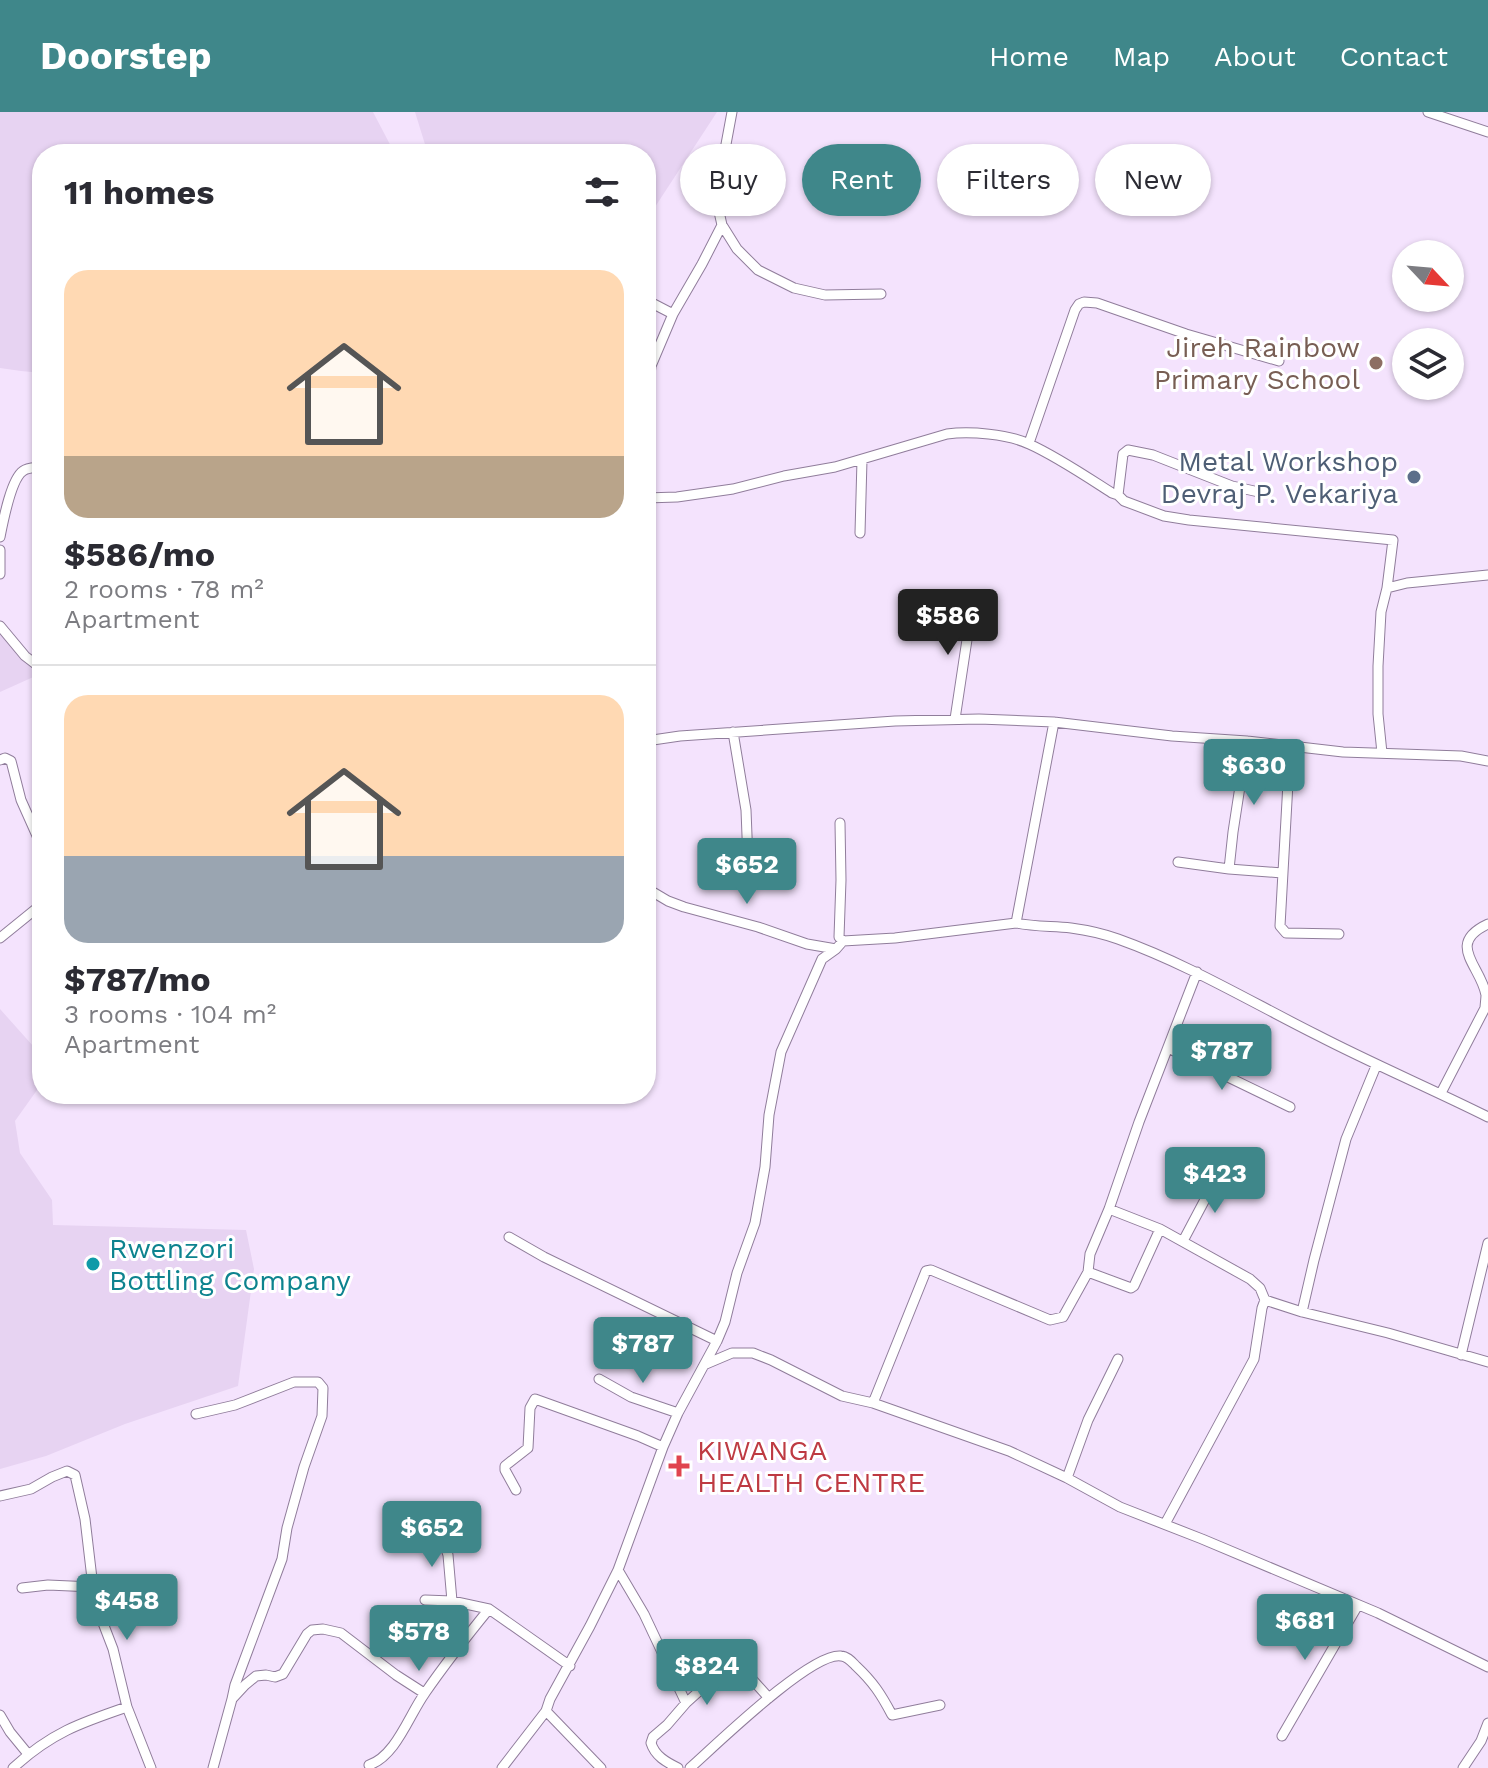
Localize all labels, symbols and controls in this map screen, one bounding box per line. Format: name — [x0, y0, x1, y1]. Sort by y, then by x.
text: Doorstep — [40, 34, 212, 78]
text: Home — [989, 40, 1069, 73]
text: Map — [1113, 40, 1170, 73]
text: About — [1214, 40, 1296, 73]
text: Contact — [1340, 40, 1448, 73]
chip: Buy — [680, 144, 786, 216]
chip: Rent — [802, 144, 921, 216]
chip: Filters — [937, 144, 1079, 216]
chip: New — [1095, 144, 1211, 216]
icon: filters — [580, 170, 624, 214]
text: 11 homes — [64, 172, 214, 212]
north arrow — [1392, 240, 1464, 312]
map controls — [1392, 240, 1464, 400]
icon: home — [272, 322, 416, 466]
button: layers — [1392, 328, 1464, 400]
place label: Jireh Rainbow Primary School — [1154, 331, 1360, 396]
marker: Jireh Rainbow Primary School — [1367, 354, 1385, 372]
place label: Metal Workshop Devraj P. Vekariya — [1161, 445, 1398, 510]
marker: Metal Workshop Devraj P. Vekariya — [1405, 468, 1423, 486]
text: $586/mo — [64, 534, 215, 574]
text: 2 rooms · 78 m² — [64, 574, 264, 604]
pin: $586 — [901, 589, 995, 657]
text: $586 — [916, 600, 980, 630]
text: Apartment — [64, 604, 200, 634]
pin: $630 — [1207, 739, 1301, 807]
icon: home — [272, 747, 416, 891]
text: $630 — [1222, 750, 1286, 780]
pin: $652 — [700, 838, 794, 906]
text: $652 — [715, 849, 779, 879]
text: $787/mo — [64, 959, 211, 999]
text: 3 rooms · 104 m² — [64, 999, 276, 1029]
pin: $787 — [1175, 1024, 1269, 1092]
text: Apartment — [64, 1029, 200, 1059]
text: $787 — [1190, 1035, 1254, 1065]
pin: $423 — [1168, 1147, 1262, 1215]
text: $423 — [1183, 1158, 1247, 1188]
place label: Rwenzori Bottling Company — [109, 1232, 351, 1297]
marker: Rwenzori Bottling Company — [84, 1255, 102, 1273]
pin: $787 — [596, 1317, 690, 1385]
text: $787 — [611, 1328, 675, 1358]
place label: KIWANGA HEALTH CENTRE — [697, 1434, 925, 1499]
marker: KIWANGA HEALTH CENTRE — [668, 1455, 690, 1477]
pin: $652 — [385, 1501, 479, 1569]
text: $652 — [400, 1512, 464, 1542]
pin: $458 — [80, 1574, 174, 1642]
text: $458 — [95, 1585, 159, 1615]
pin: $681 — [1258, 1594, 1352, 1662]
pin: $578 — [372, 1605, 466, 1673]
text: $681 — [1275, 1605, 1335, 1635]
text: $578 — [388, 1616, 450, 1646]
pin: $824 — [660, 1639, 754, 1707]
text: $824 — [675, 1650, 739, 1680]

